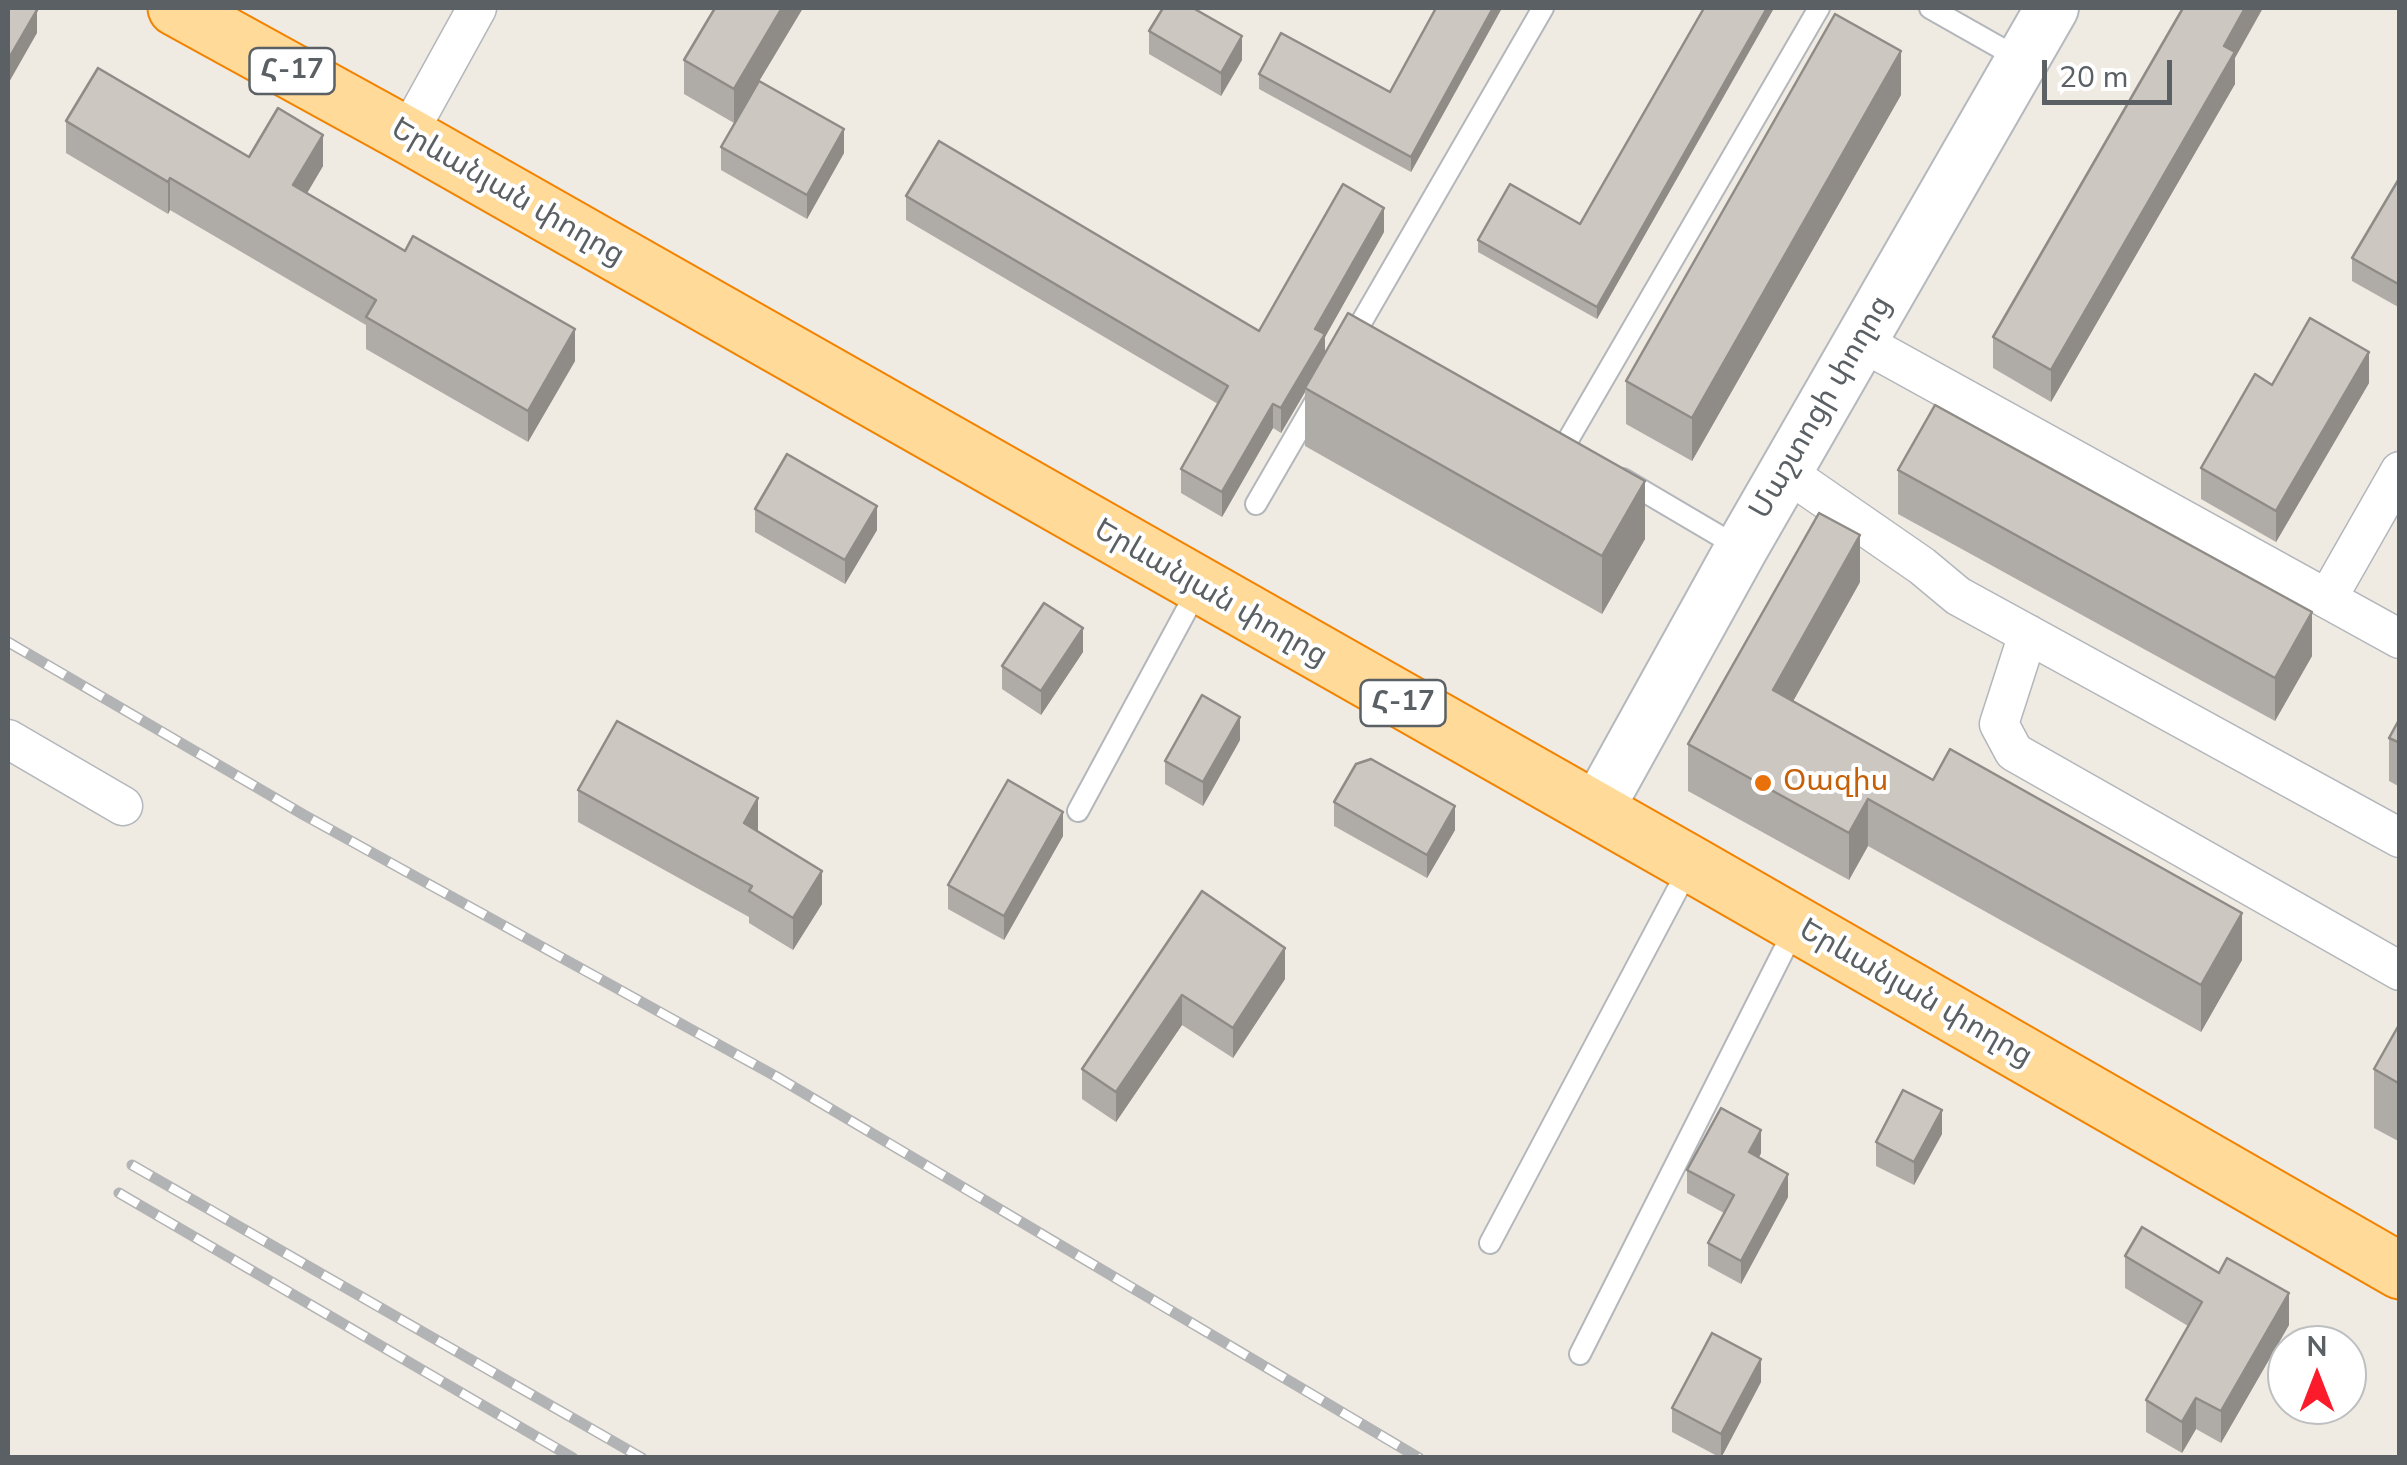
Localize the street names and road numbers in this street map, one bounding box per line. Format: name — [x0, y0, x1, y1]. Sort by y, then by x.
road number: Հ-17 — [250, 48, 334, 94]
street label: Երևանյան փողոց — [384, 112, 630, 274]
street label: Մաշտոցի փողոց — [1744, 290, 1900, 526]
street label: Երևանյան փողոց — [1087, 513, 1333, 675]
road number: Հ-17 — [1360, 680, 1446, 726]
street label: Երևանյան փողոց — [1792, 913, 2038, 1075]

